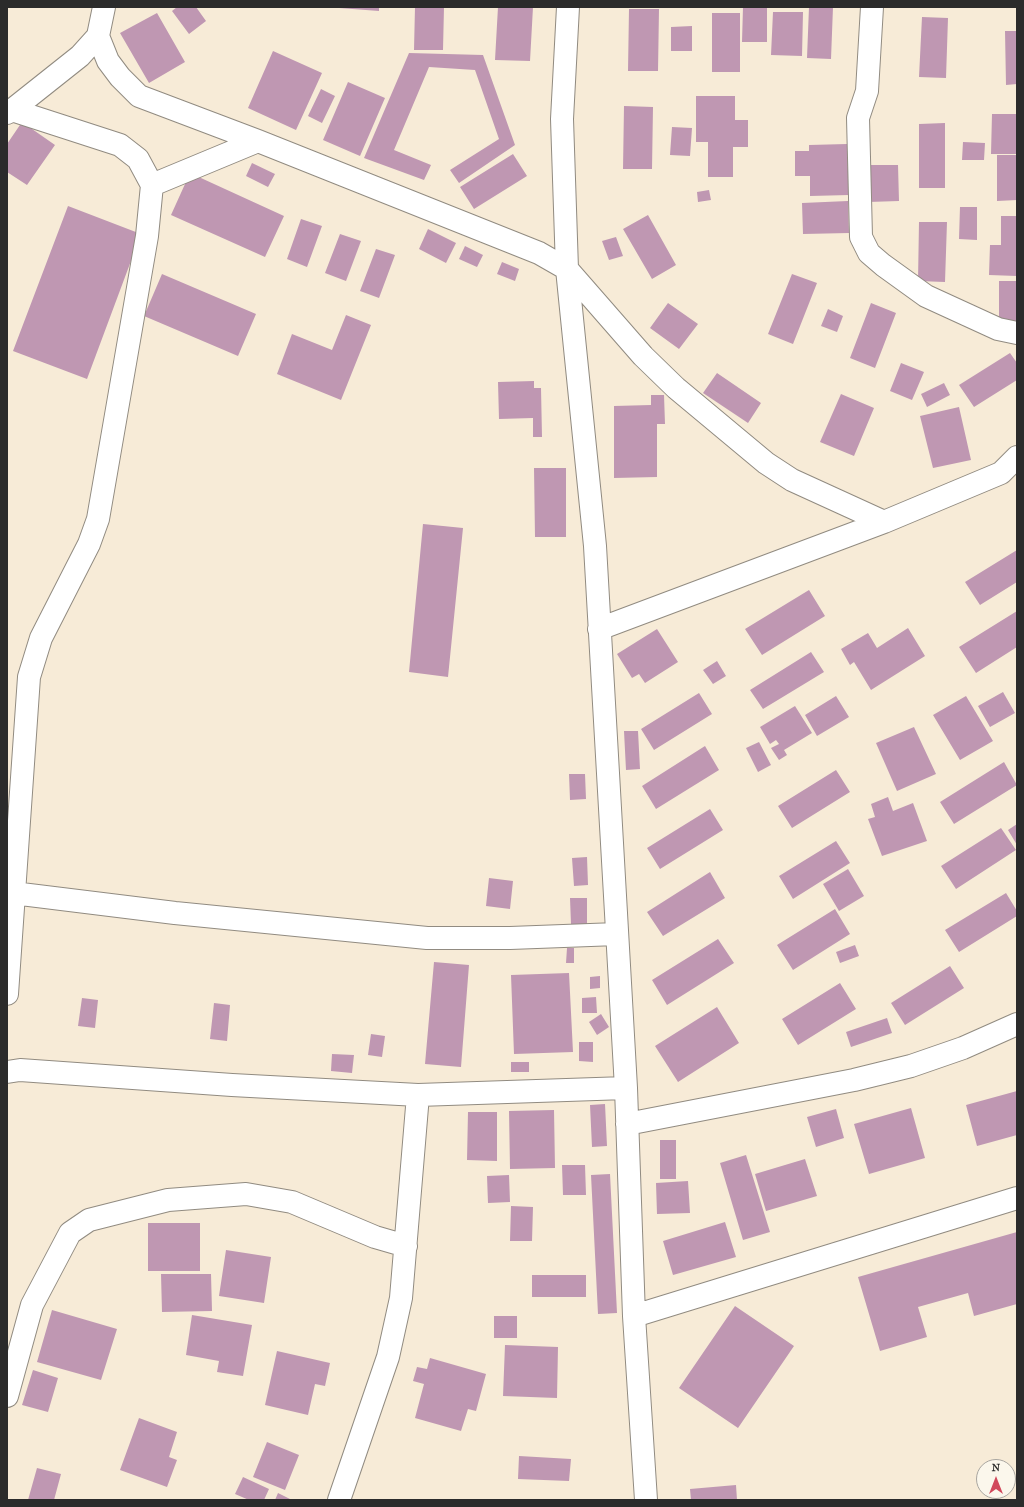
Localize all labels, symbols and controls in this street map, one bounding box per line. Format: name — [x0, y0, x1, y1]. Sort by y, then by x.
north arrow — [976, 1459, 1016, 1499]
text: N — [992, 1461, 1000, 1474]

